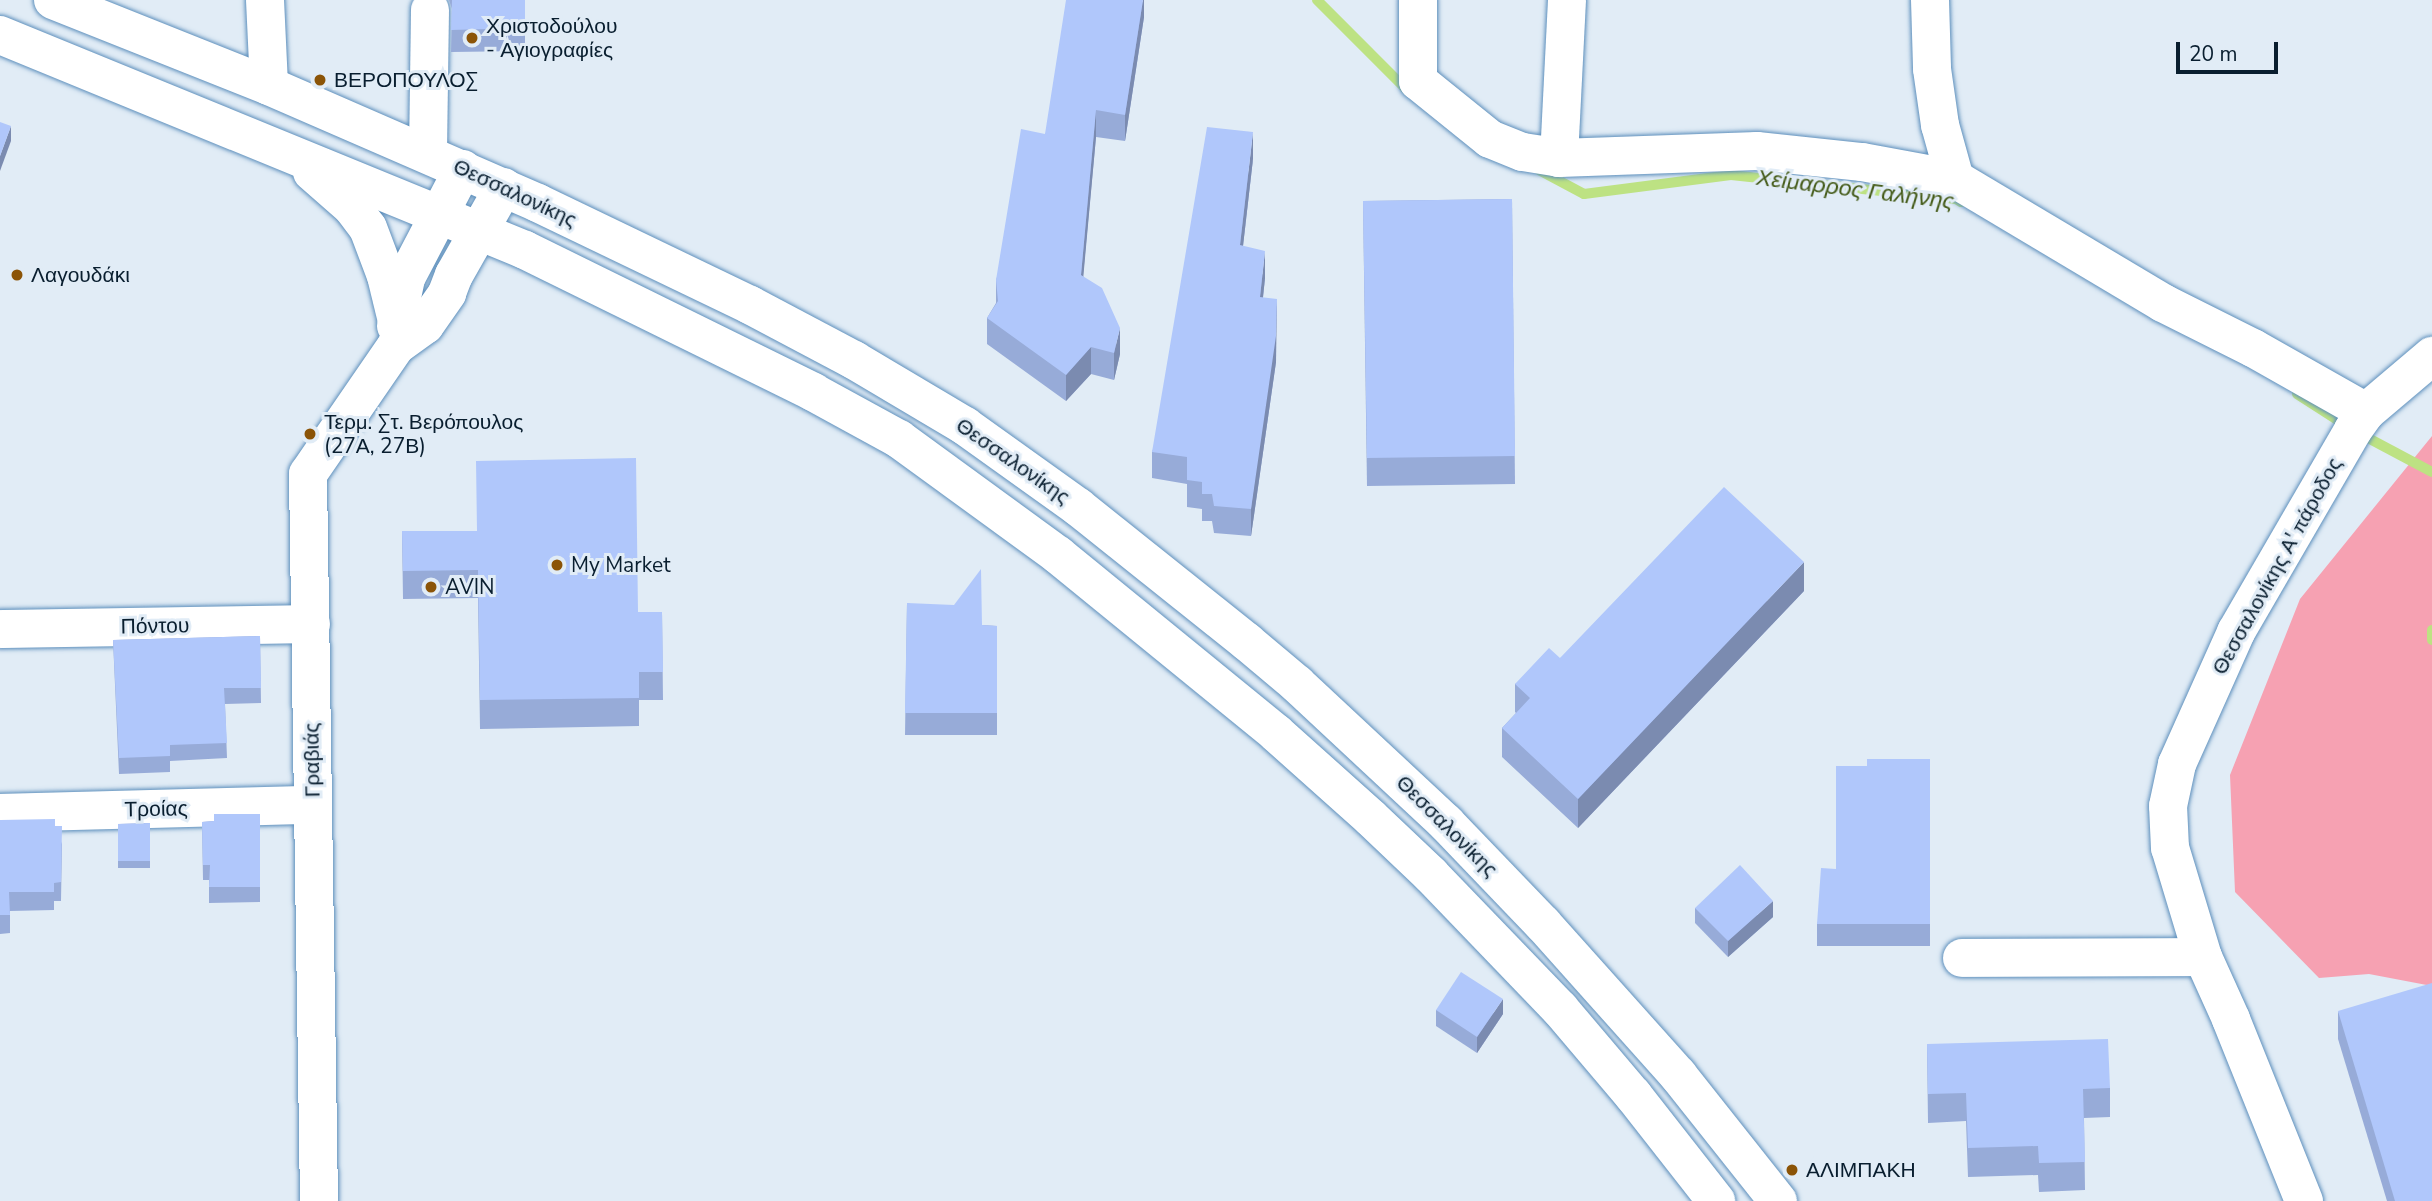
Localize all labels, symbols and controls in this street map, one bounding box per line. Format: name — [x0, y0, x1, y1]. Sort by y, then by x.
place label: Χριστοδούλου - Αγιογραφίες — [486, 13, 617, 63]
scale bar — [2180, 28, 2282, 72]
marker: Χριστοδούλου - Αγιογραφίες — [464, 30, 480, 46]
text: 20 m — [2189, 40, 2238, 68]
place label: ΒΕΡΟΠΟΥΛΟΣ — [334, 67, 478, 93]
marker: ΒΕΡΟΠΟΥΛΟΣ — [312, 72, 328, 88]
street label: Θεσσαλονίκης — [449, 153, 581, 233]
water label: Χείμαρρος Γαλήνης — [1755, 164, 1955, 216]
place label: Λαγουδάκι — [31, 262, 130, 288]
marker: Λαγουδάκι — [9, 267, 25, 283]
place label: Τερμ. Στ. Βερόπουλος (27Α, 27Β) — [324, 409, 523, 459]
street label: Θεσσαλονίκης — [951, 413, 1075, 509]
marker: Τερμ. Στ. Βερόπουλος (27Α, 27Β) — [302, 426, 318, 442]
street label: Θεσσαλονίκης Α' πάροδος — [2207, 453, 2347, 679]
place label: My Market — [571, 552, 670, 578]
marker: My Market — [549, 557, 565, 573]
place label: AVIN — [445, 574, 495, 600]
marker: AVIN — [423, 579, 439, 595]
street label: Πόντου — [121, 613, 189, 639]
street label: Γραβιάς — [299, 722, 325, 798]
street label: Θεσσαλονίκης — [1391, 770, 1503, 882]
street label: Τροίας — [124, 796, 188, 822]
place label: ΑΛΙΜΠΑΚΗ — [1806, 1157, 1916, 1183]
marker: ΑΛΙΜΠΑΚΗ — [1784, 1162, 1800, 1178]

